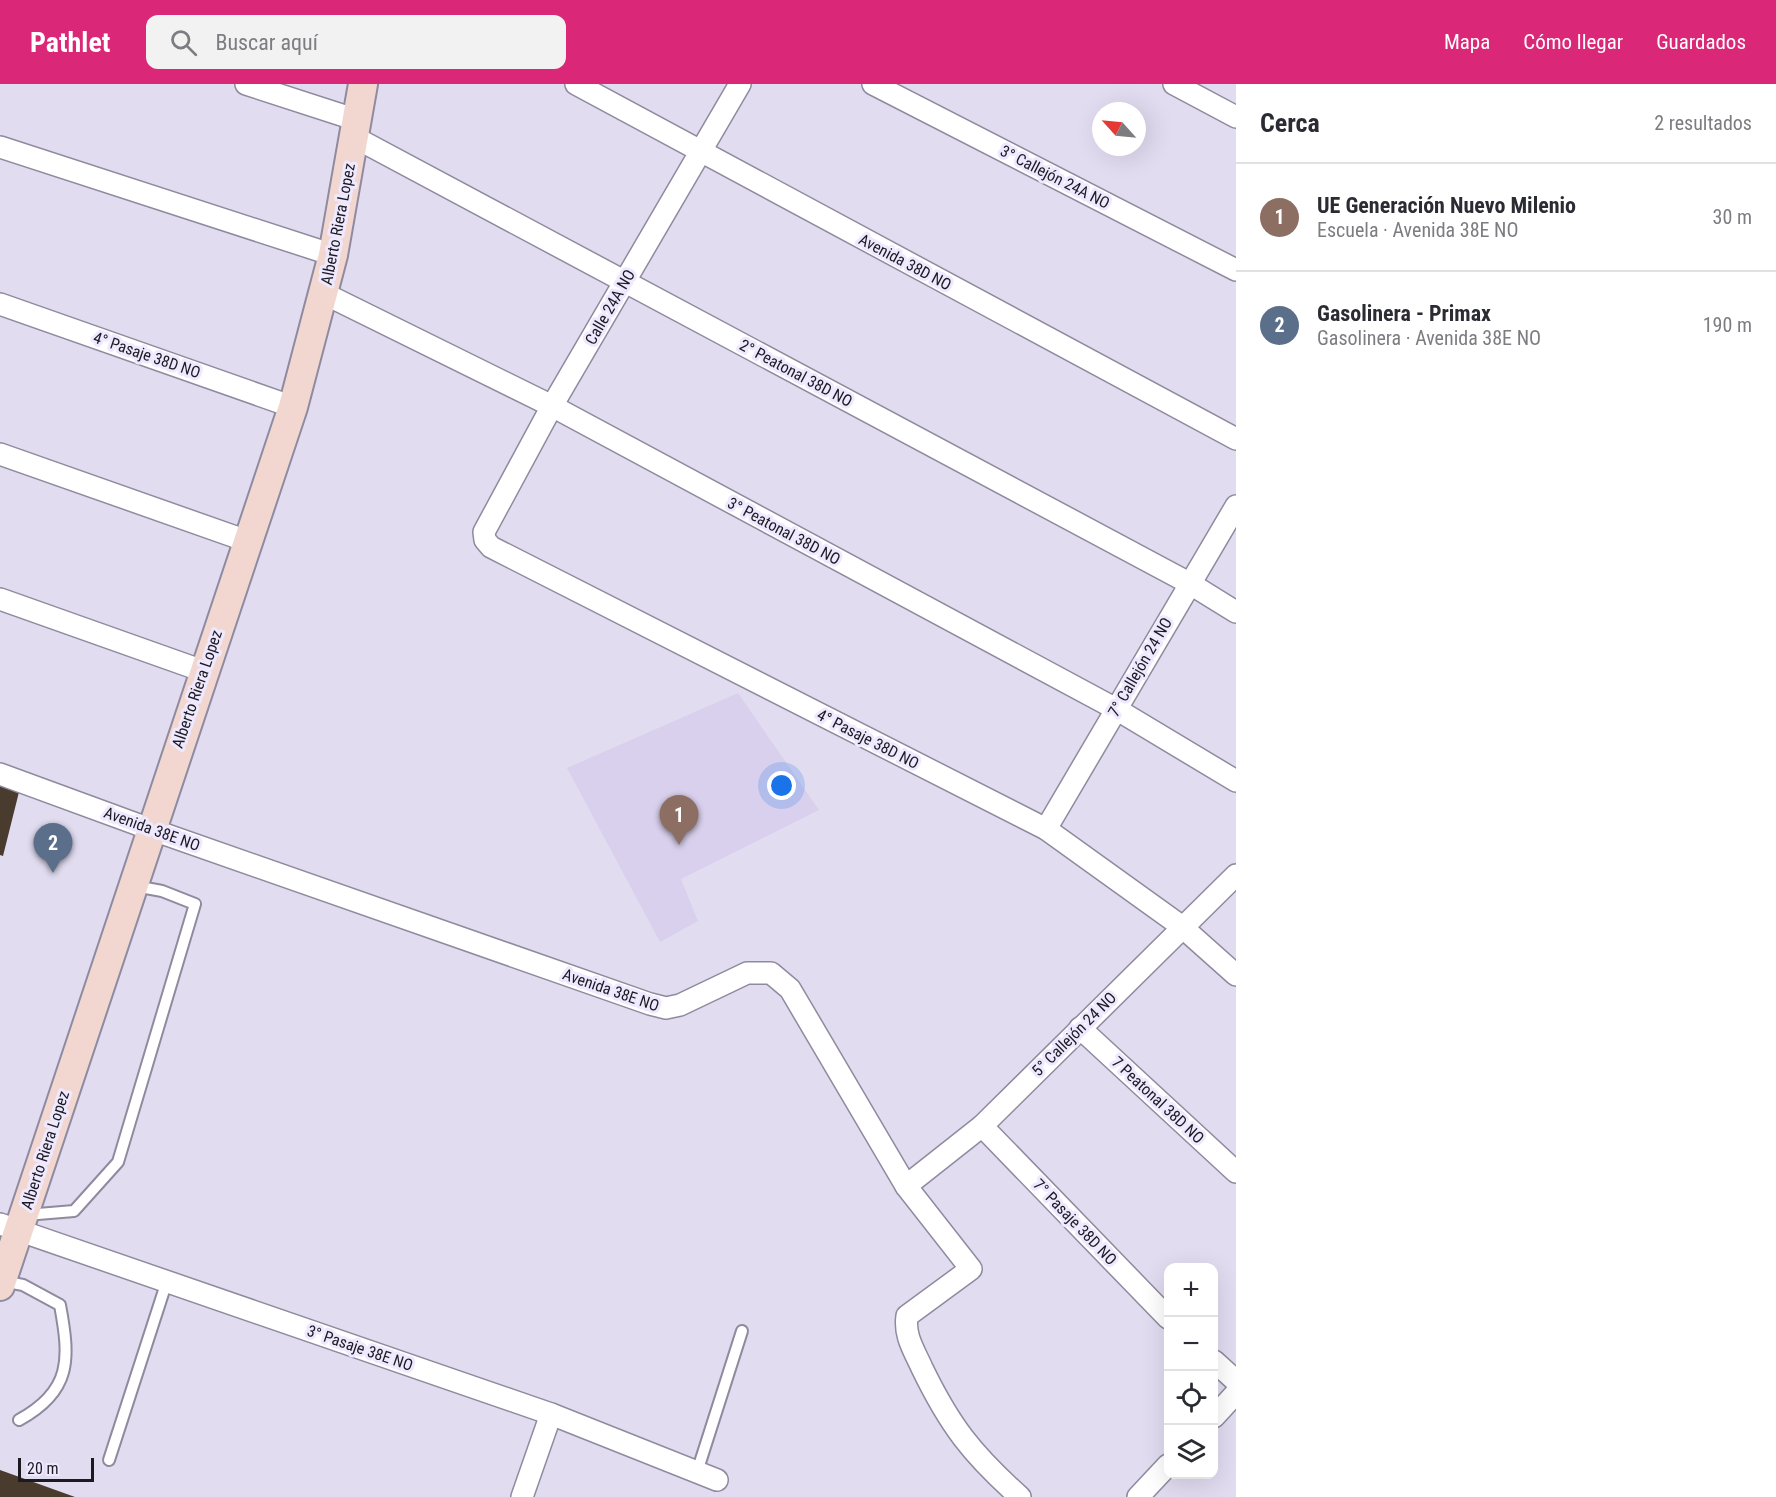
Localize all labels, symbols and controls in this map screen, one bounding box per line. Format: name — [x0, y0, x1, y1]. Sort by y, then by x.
search box — [146, 15, 566, 69]
text: Pathlet — [30, 26, 110, 59]
icon: search — [167, 26, 200, 59]
text: Buscar aquí — [215, 30, 318, 55]
text: Mapa — [1444, 30, 1490, 54]
text: Cómo llegar — [1523, 30, 1623, 54]
text: Guardados — [1656, 30, 1746, 54]
north arrow — [1092, 102, 1146, 156]
text: Cerca — [1260, 108, 1320, 138]
text: 2 resultados — [1654, 111, 1752, 135]
street label: 3° Callejón 24A NO — [997, 141, 1113, 213]
street label: Alberto Riera Lopez — [317, 162, 359, 286]
text: UE Generación Nuevo Milenio — [1317, 193, 1576, 218]
text: 1 — [1274, 205, 1285, 229]
text: 30 m — [1713, 205, 1752, 229]
text: Escuela · Avenida 38E NO — [1317, 218, 1518, 242]
street label: Avenida 38D NO — [856, 230, 954, 294]
street label: Calle 24A NO — [581, 266, 639, 348]
text: Gasolinera - Primax — [1317, 301, 1491, 326]
text: 2 — [1274, 313, 1285, 337]
text: 190 m — [1703, 313, 1752, 337]
text: Gasolinera · Avenida 38E NO — [1317, 326, 1541, 350]
street label: 4° Pasaje 38D NO — [91, 328, 203, 382]
street label: 2° Peatonal 38D NO — [736, 335, 856, 411]
street label: 3° Peatonal 38D NO — [724, 493, 844, 569]
street label: 7° Callejón 24 NO — [1104, 614, 1176, 720]
street label: Alberto Riera Lopez — [168, 628, 226, 750]
street label: 4° Pasaje 38D NO — [814, 705, 922, 773]
your location — [767, 771, 796, 800]
pin: 1 — [660, 796, 698, 845]
street label: Avenida 38E NO — [101, 803, 203, 855]
pin: 2 — [34, 824, 72, 873]
street label: Avenida 38E NO — [560, 965, 662, 1015]
street label: 5° Callejón 24 NO — [1028, 988, 1120, 1080]
street label: 7 Peatonal 38D NO — [1108, 1052, 1208, 1148]
street label: Alberto Riera Lopez — [17, 1088, 73, 1212]
street label: 7° Pasaje 38D NO — [1029, 1175, 1121, 1269]
map controls — [1164, 1263, 1218, 1479]
button: + — [1164, 1263, 1218, 1317]
button: − — [1164, 1317, 1218, 1371]
street label: 3° Pasaje 38E NO — [305, 1321, 415, 1375]
button: locate — [1164, 1371, 1218, 1425]
button: layers — [1164, 1425, 1218, 1479]
scale bar — [18, 1455, 94, 1482]
text: 20 m — [27, 1459, 59, 1478]

